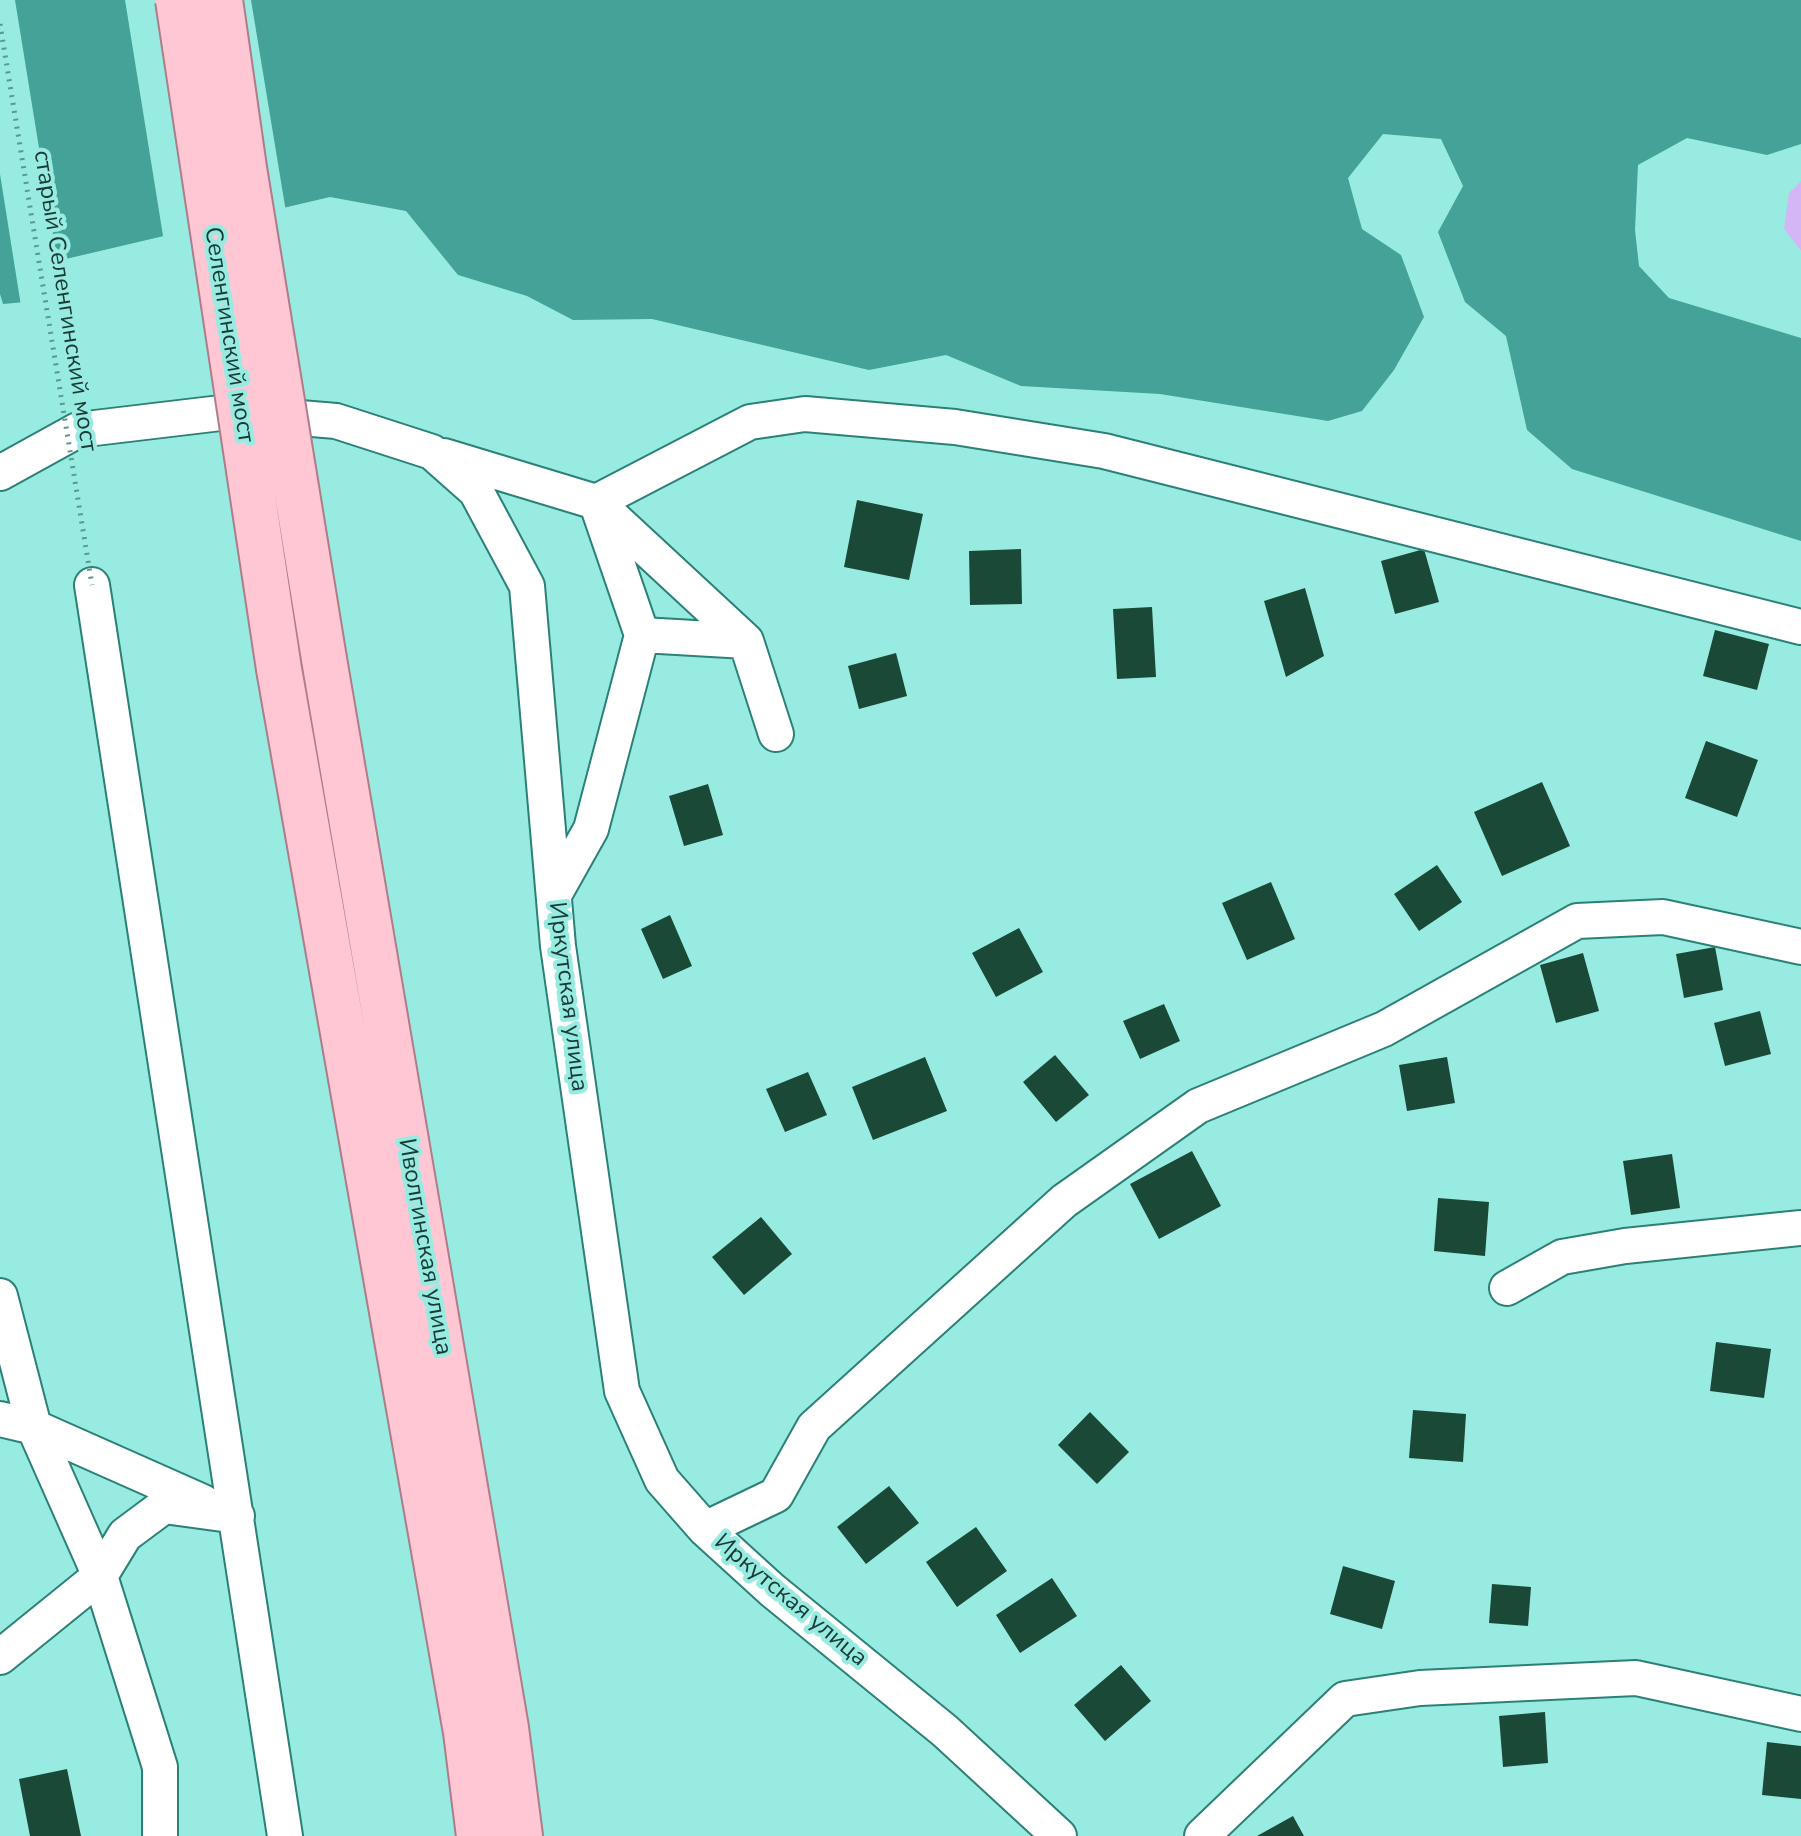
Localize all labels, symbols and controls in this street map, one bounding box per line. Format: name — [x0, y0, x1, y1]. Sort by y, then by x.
street label: старый Селенгинский мост — [26, 148, 102, 454]
street label: Селенгинский мост — [197, 225, 259, 445]
street label: Иркутская улица — [541, 901, 593, 1093]
street label: Иволгинская улица — [391, 1136, 457, 1358]
street label: Иркутская улица — [708, 1529, 872, 1673]

